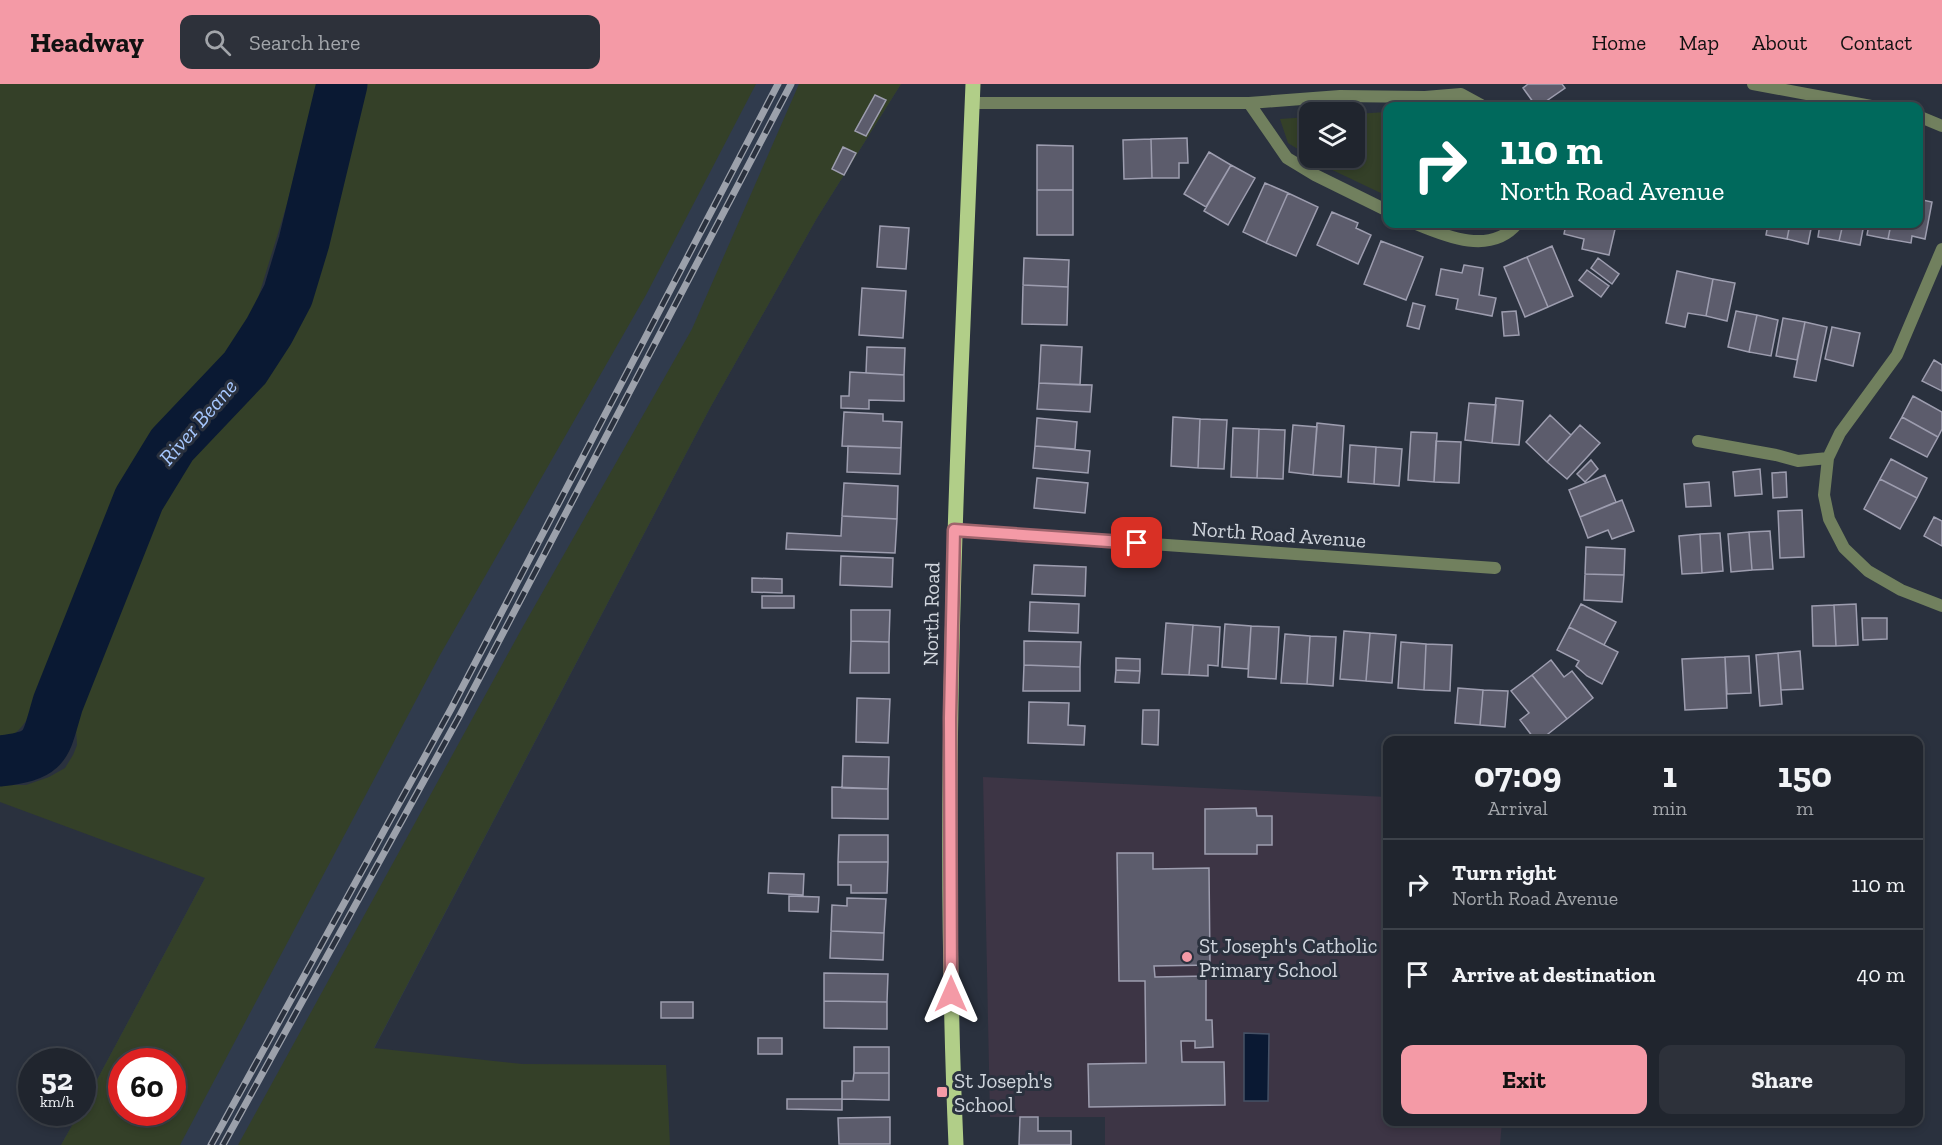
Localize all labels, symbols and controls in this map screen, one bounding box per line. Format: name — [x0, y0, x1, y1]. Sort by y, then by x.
search box — [180, 15, 600, 69]
text: Headway — [30, 26, 144, 59]
icon: search — [201, 26, 234, 59]
text: Search here — [249, 29, 360, 56]
text: Home — [1592, 30, 1646, 55]
text: Map — [1679, 30, 1719, 55]
text: About — [1752, 30, 1807, 55]
text: Contact — [1840, 30, 1912, 55]
map controls — [1299, 102, 1365, 168]
button: layers — [1299, 102, 1365, 168]
text: 110 m — [1500, 124, 1603, 175]
icon: right — [1401, 126, 1479, 204]
text: North Road Avenue — [1500, 175, 1724, 207]
water label: River Beane — [153, 373, 243, 471]
street label: North Road Avenue — [1191, 515, 1367, 553]
pin — [1111, 517, 1162, 568]
icon: arrive — [1120, 526, 1153, 559]
street label: North Road — [918, 561, 944, 666]
text: 07:09 — [1474, 753, 1562, 796]
text: 1 — [1662, 753, 1677, 796]
text: 150 — [1778, 753, 1832, 796]
text: Arrival — [1488, 796, 1548, 820]
text: min — [1653, 796, 1687, 820]
text: m — [1796, 796, 1814, 820]
text: Turn right — [1452, 859, 1556, 886]
icon: right — [1401, 868, 1434, 901]
text: 110 m — [1851, 871, 1905, 898]
text: North Road Avenue — [1452, 886, 1618, 910]
place label: St Joseph's Catholic Primary School — [1199, 933, 1377, 982]
marker: St Joseph's Catholic Primary School — [1180, 950, 1194, 964]
icon: arrive — [1401, 958, 1434, 991]
text: Arrive at destination — [1452, 961, 1655, 988]
text: 40 m — [1856, 961, 1905, 988]
position arrow — [919, 962, 983, 1026]
button: Exit — [1401, 1045, 1647, 1114]
button: Share — [1659, 1045, 1905, 1114]
speed limit sign: 60 — [108, 1048, 186, 1126]
text: 52 — [41, 1062, 73, 1098]
place label: St Joseph's School — [954, 1068, 1052, 1117]
marker: St Joseph's School — [935, 1085, 949, 1099]
text: km/h — [40, 1093, 74, 1111]

